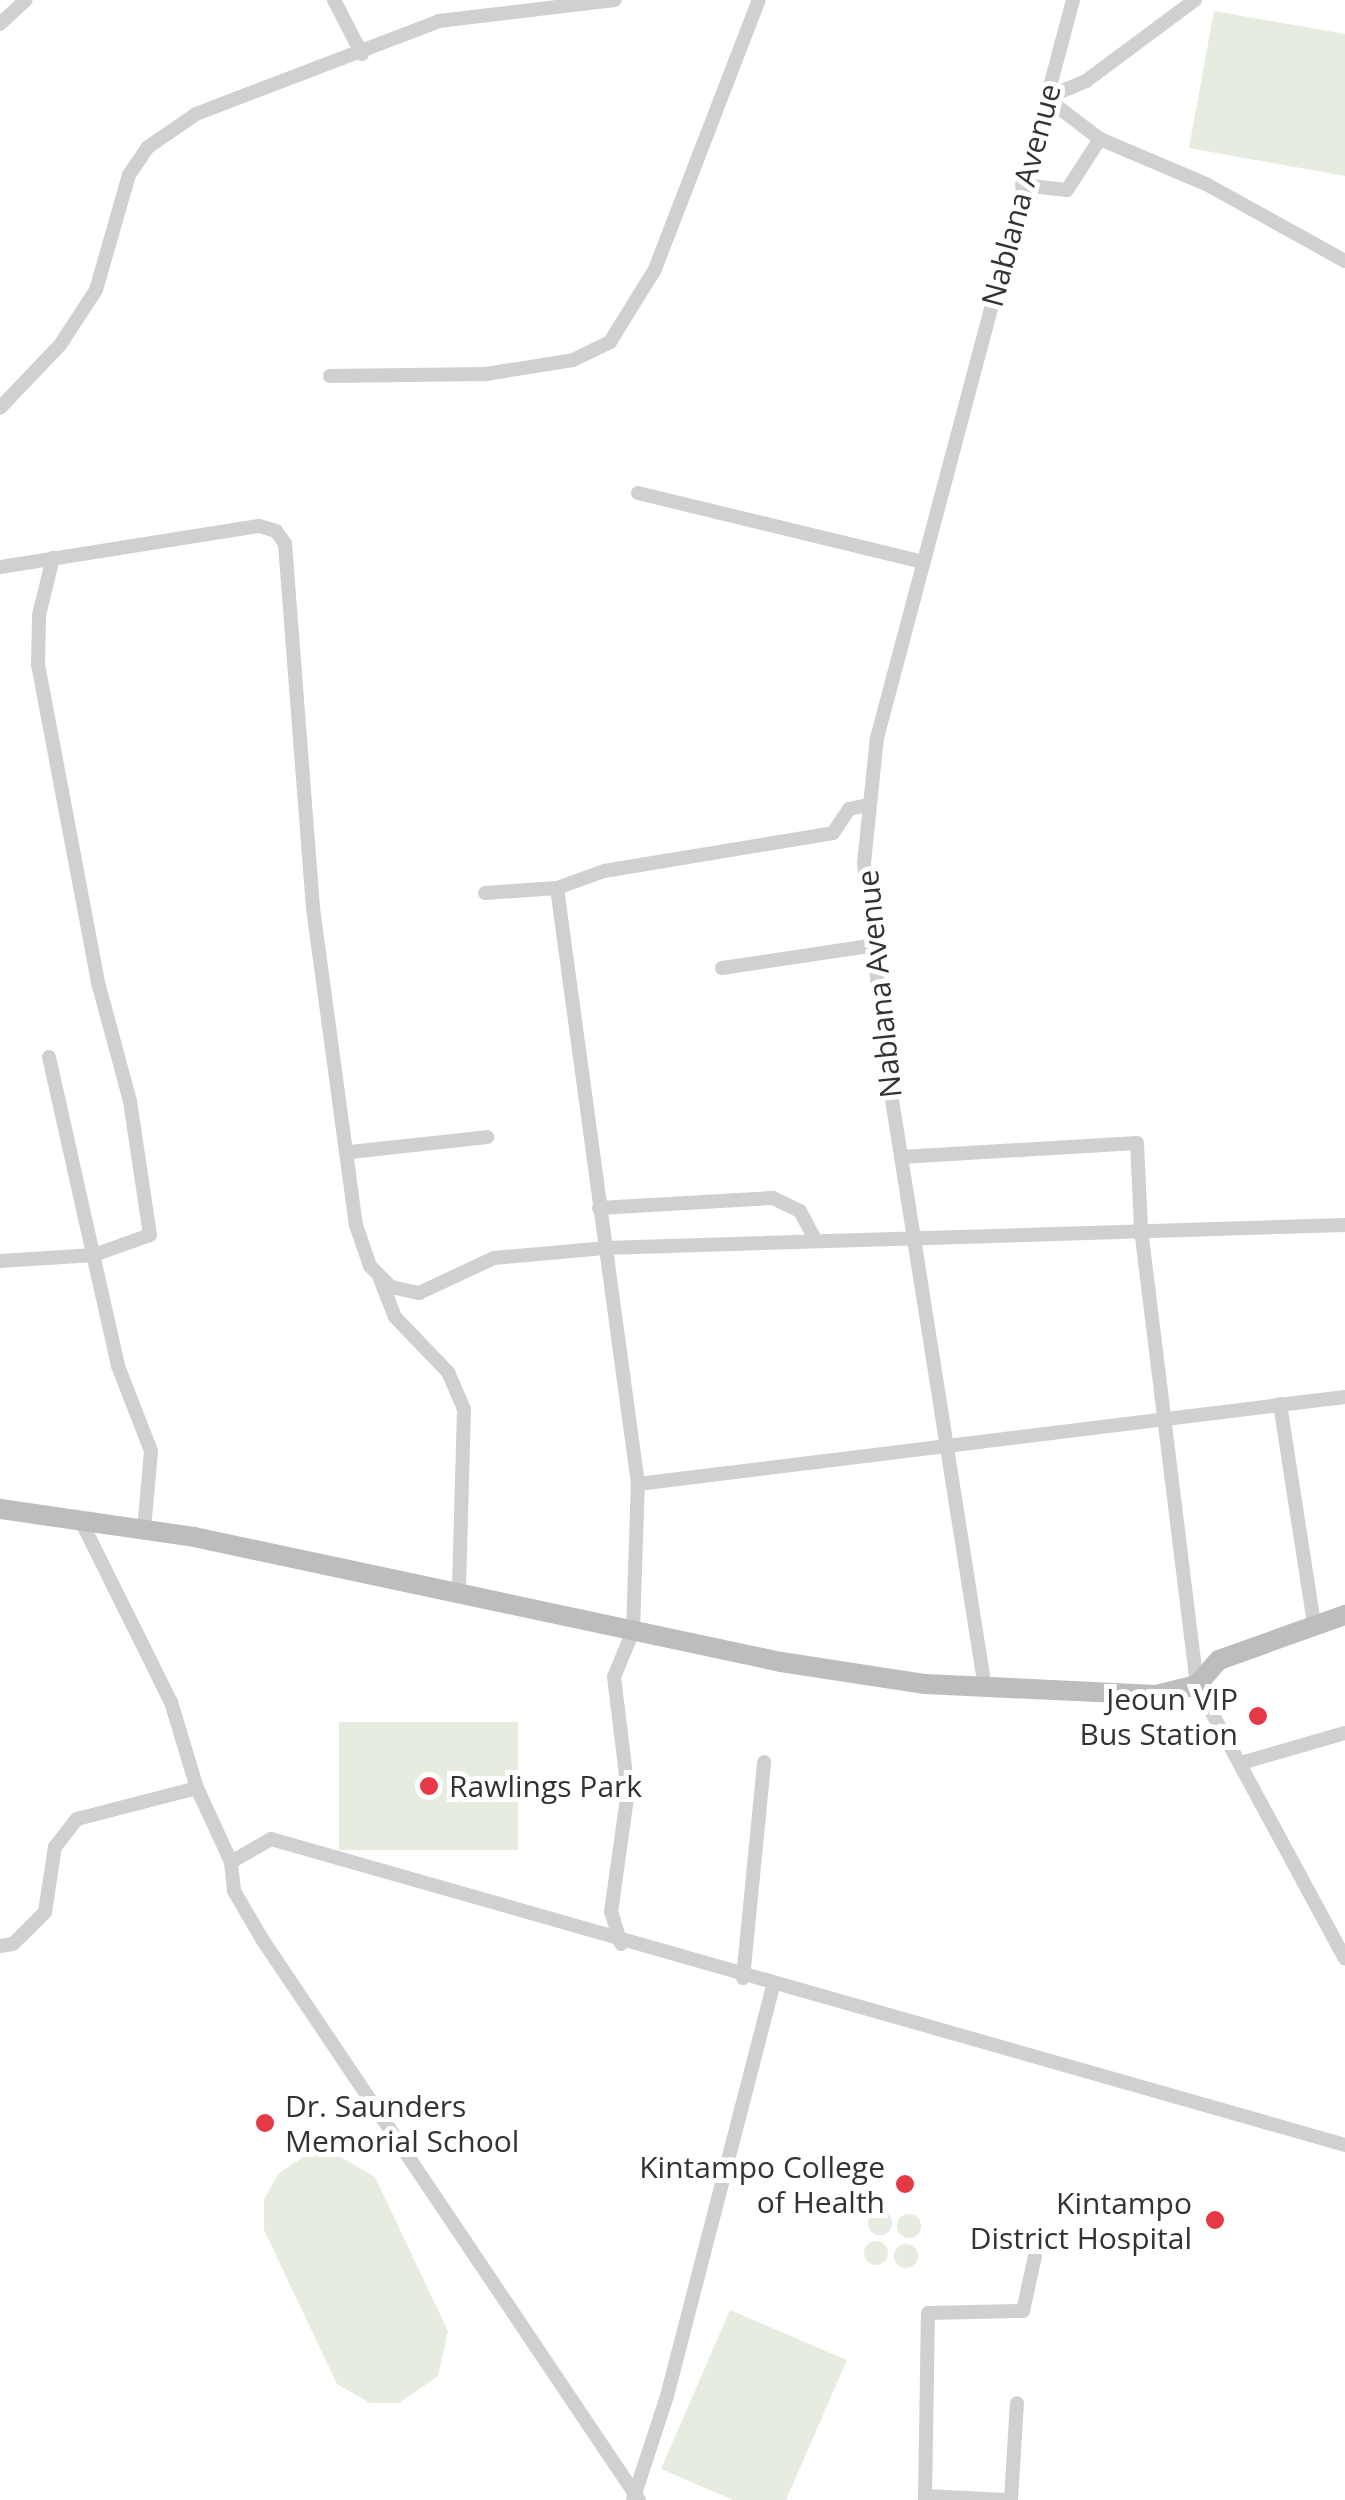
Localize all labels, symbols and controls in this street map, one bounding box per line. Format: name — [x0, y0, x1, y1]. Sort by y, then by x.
street label: Nablana Avenue — [974, 80, 1068, 310]
street label: Nablana Avenue — [849, 868, 909, 1100]
place label: Jeoun VIP Bus Station — [1080, 1681, 1238, 1752]
marker: Jeoun VIP Bus Station — [1247, 1705, 1269, 1727]
place label: Rawlings Park — [449, 1768, 642, 1804]
marker: Rawlings Park — [418, 1775, 440, 1797]
place label: Dr. Saunders Memorial School — [285, 2088, 519, 2158]
marker: Dr. Saunders Memorial School — [254, 2112, 276, 2134]
place label: Kintampo College of Health — [639, 2149, 885, 2220]
marker: Kintampo College of Health — [894, 2173, 916, 2195]
place label: Kintampo District Hospital — [970, 2185, 1192, 2256]
marker: Kintampo District Hospital — [1202, 2207, 1228, 2233]

